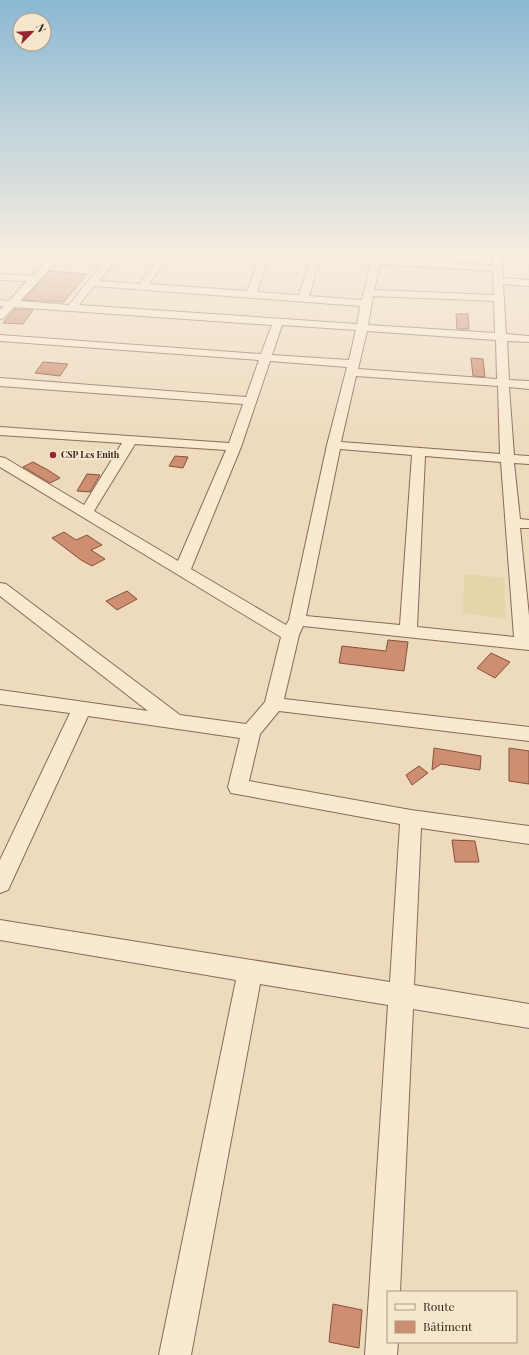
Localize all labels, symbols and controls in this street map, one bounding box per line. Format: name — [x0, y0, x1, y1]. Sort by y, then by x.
north arrow — [12, 12, 52, 52]
text: N — [33, 21, 50, 34]
place label: CSP Les Enith — [61, 448, 120, 460]
marker: CSP Les Enith — [48, 450, 58, 460]
legend — [387, 1291, 517, 1343]
text: Route — [423, 1298, 455, 1314]
text: Bâtiment — [423, 1318, 473, 1334]

